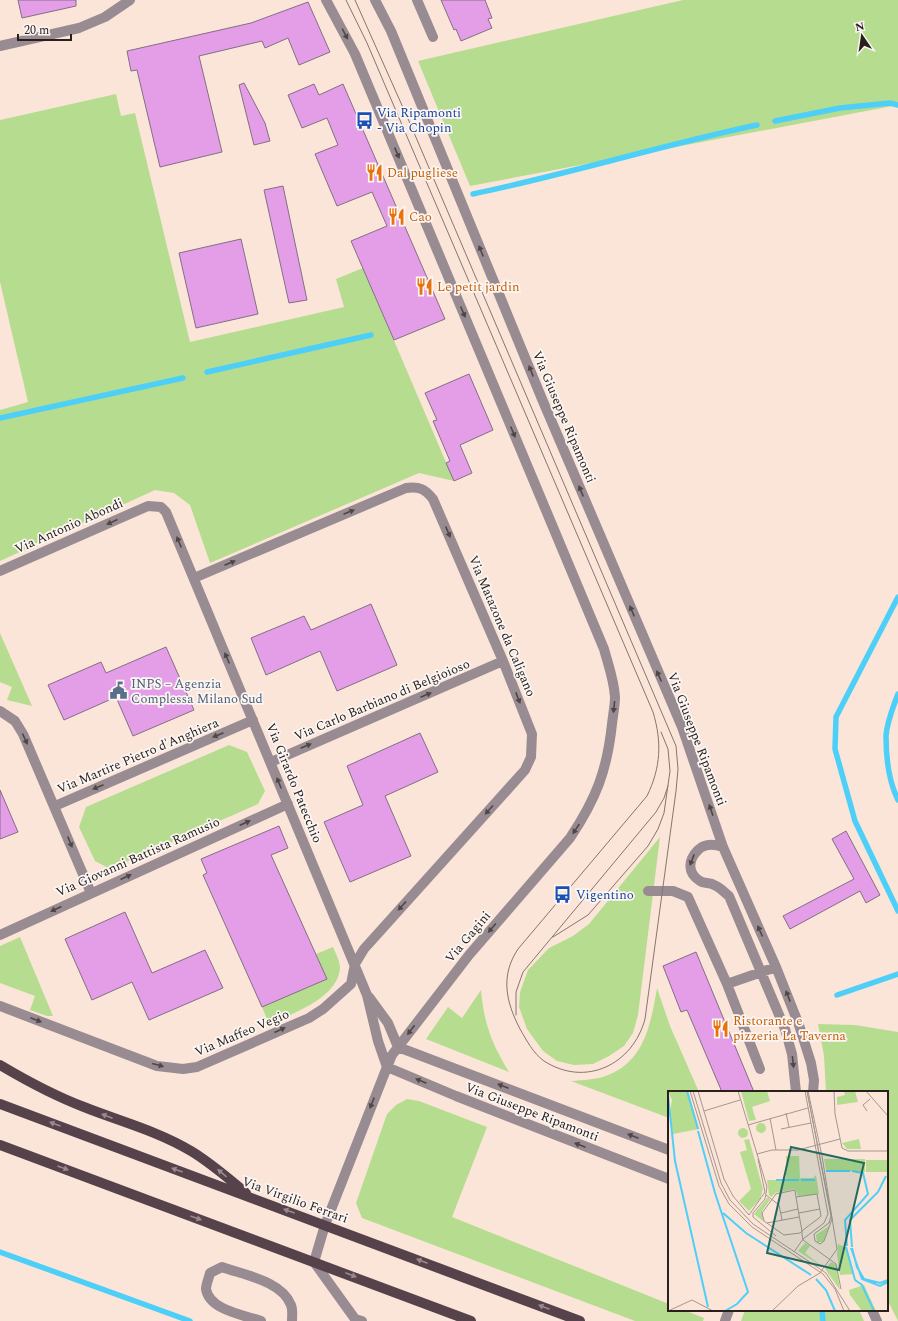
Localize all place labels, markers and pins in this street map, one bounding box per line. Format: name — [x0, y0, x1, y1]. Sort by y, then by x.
place label: Via Ripamonti - Via Chopin — [377, 103, 461, 138]
bus stop icon: Via Ripamonti - Via Chopin — [354, 110, 374, 130]
restaurant icon: Dal pugliese — [364, 163, 384, 183]
place label: Dal pugliese — [387, 163, 458, 183]
restaurant icon: Cao — [386, 207, 406, 227]
place label: Cao — [409, 207, 432, 227]
restaurant icon: Le petit jardin — [414, 277, 434, 297]
place label: Le petit jardin — [437, 277, 520, 297]
place label: INPS – Agenzia Complessa Milano Sud — [131, 674, 263, 709]
public building icon: INPS – Agenzia Complessa Milano Sud — [108, 681, 128, 701]
bus stop icon: Vigentino — [553, 885, 573, 905]
place label: Vigentino — [576, 885, 634, 905]
place label: Ristorante e pizzeria La Taverna — [733, 1011, 847, 1046]
restaurant icon: Ristorante e pizzeria La Taverna — [710, 1018, 730, 1038]

